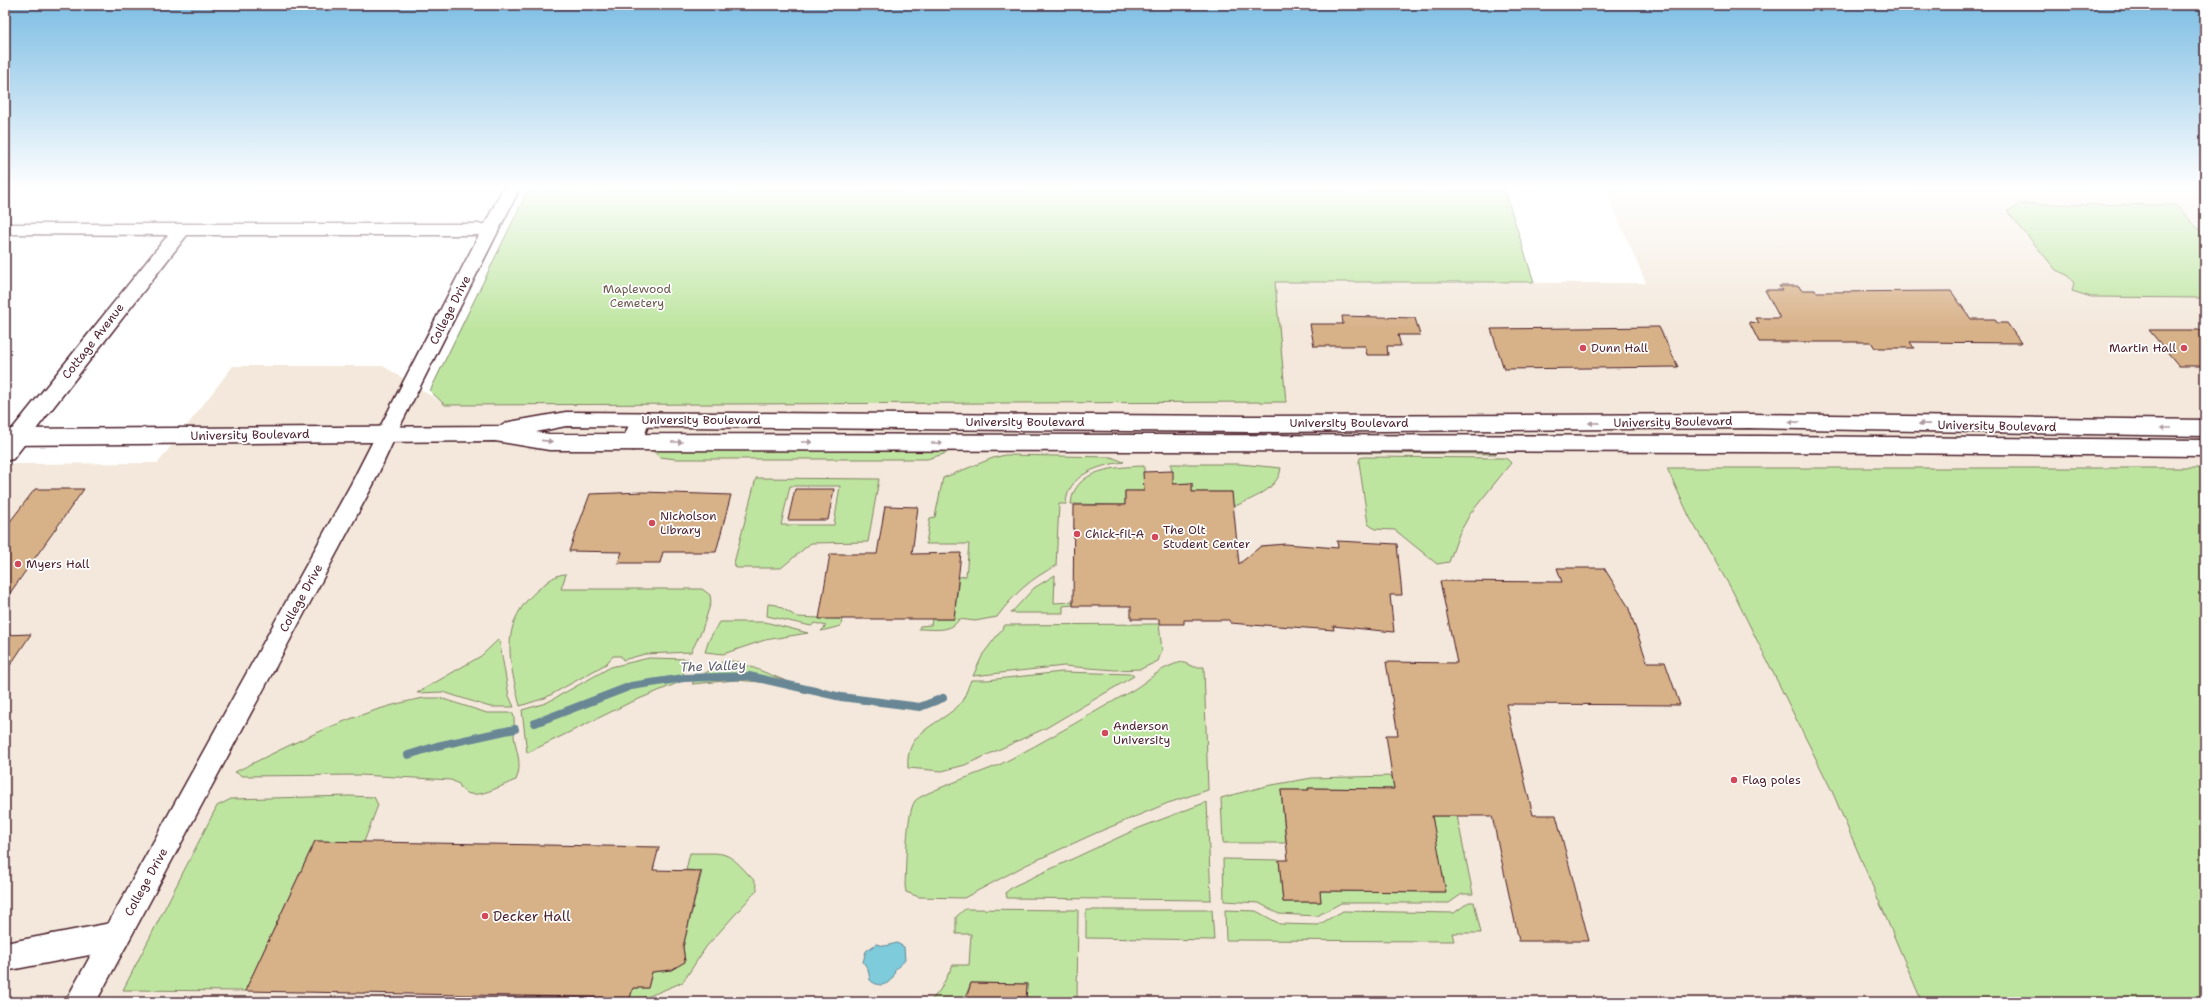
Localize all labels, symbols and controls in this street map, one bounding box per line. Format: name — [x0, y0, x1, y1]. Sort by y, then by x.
street label: College Drive — [426, 272, 474, 347]
park label: Maplewood Cemetery — [603, 281, 672, 311]
street label: Cottage Avenue — [58, 300, 128, 382]
place label: Dunn Hall — [1591, 340, 1648, 356]
place label: Martin Hall — [2109, 340, 2176, 356]
marker: Dunn Hall — [1578, 343, 1588, 353]
marker: Martin Hall — [2179, 343, 2189, 353]
street label: University Boulevard — [641, 412, 761, 428]
street label: University Boulevard — [1613, 413, 1733, 431]
street label: University Boulevard — [965, 414, 1085, 430]
street label: University Boulevard — [1289, 415, 1409, 431]
street label: University Boulevard — [1937, 417, 2057, 435]
one-way arrow — [1788, 418, 1800, 425]
one-way arrow — [1588, 419, 1600, 426]
one-way arrow — [1917, 421, 1930, 427]
one-way arrow — [2159, 425, 2172, 431]
street label: University Boulevard — [190, 426, 310, 444]
one-way arrow — [541, 438, 553, 445]
one-way arrow — [671, 439, 684, 445]
one-way arrow — [801, 439, 814, 445]
one-way arrow — [931, 440, 944, 446]
place label: Nicholson Library — [660, 508, 717, 538]
marker: Nicholson Library — [647, 518, 657, 528]
place label: The Olt Student Center — [1163, 522, 1251, 552]
place label: Chick-fil-A — [1085, 526, 1145, 542]
marker: Chick-fil-A — [1072, 529, 1082, 539]
marker: The Olt Student Center — [1150, 532, 1160, 542]
place label: Myers Hall — [26, 556, 90, 572]
marker: Myers Hall — [13, 559, 23, 569]
street label: College Drive — [276, 561, 326, 635]
water label: The Valley — [680, 656, 746, 676]
place label: Anderson University — [1113, 718, 1170, 748]
marker: Anderson University — [1100, 728, 1110, 738]
place label: Flag poles — [1742, 772, 1801, 788]
marker: Flag poles — [1729, 775, 1739, 785]
street label: College Drive — [121, 845, 171, 919]
place label: Decker Hall — [493, 907, 571, 925]
marker: Decker Hall — [480, 911, 490, 921]

